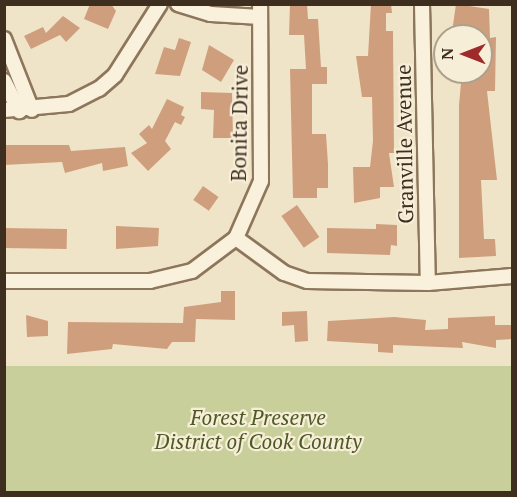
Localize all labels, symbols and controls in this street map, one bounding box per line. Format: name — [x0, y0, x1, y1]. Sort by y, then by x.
north arrow — [433, 24, 493, 84]
text: N — [436, 48, 458, 60]
street label: Bonita Drive — [225, 64, 253, 182]
street label: Granville Avenue — [390, 64, 418, 224]
park label: Forest Preserve District of Cook County — [155, 404, 361, 454]

